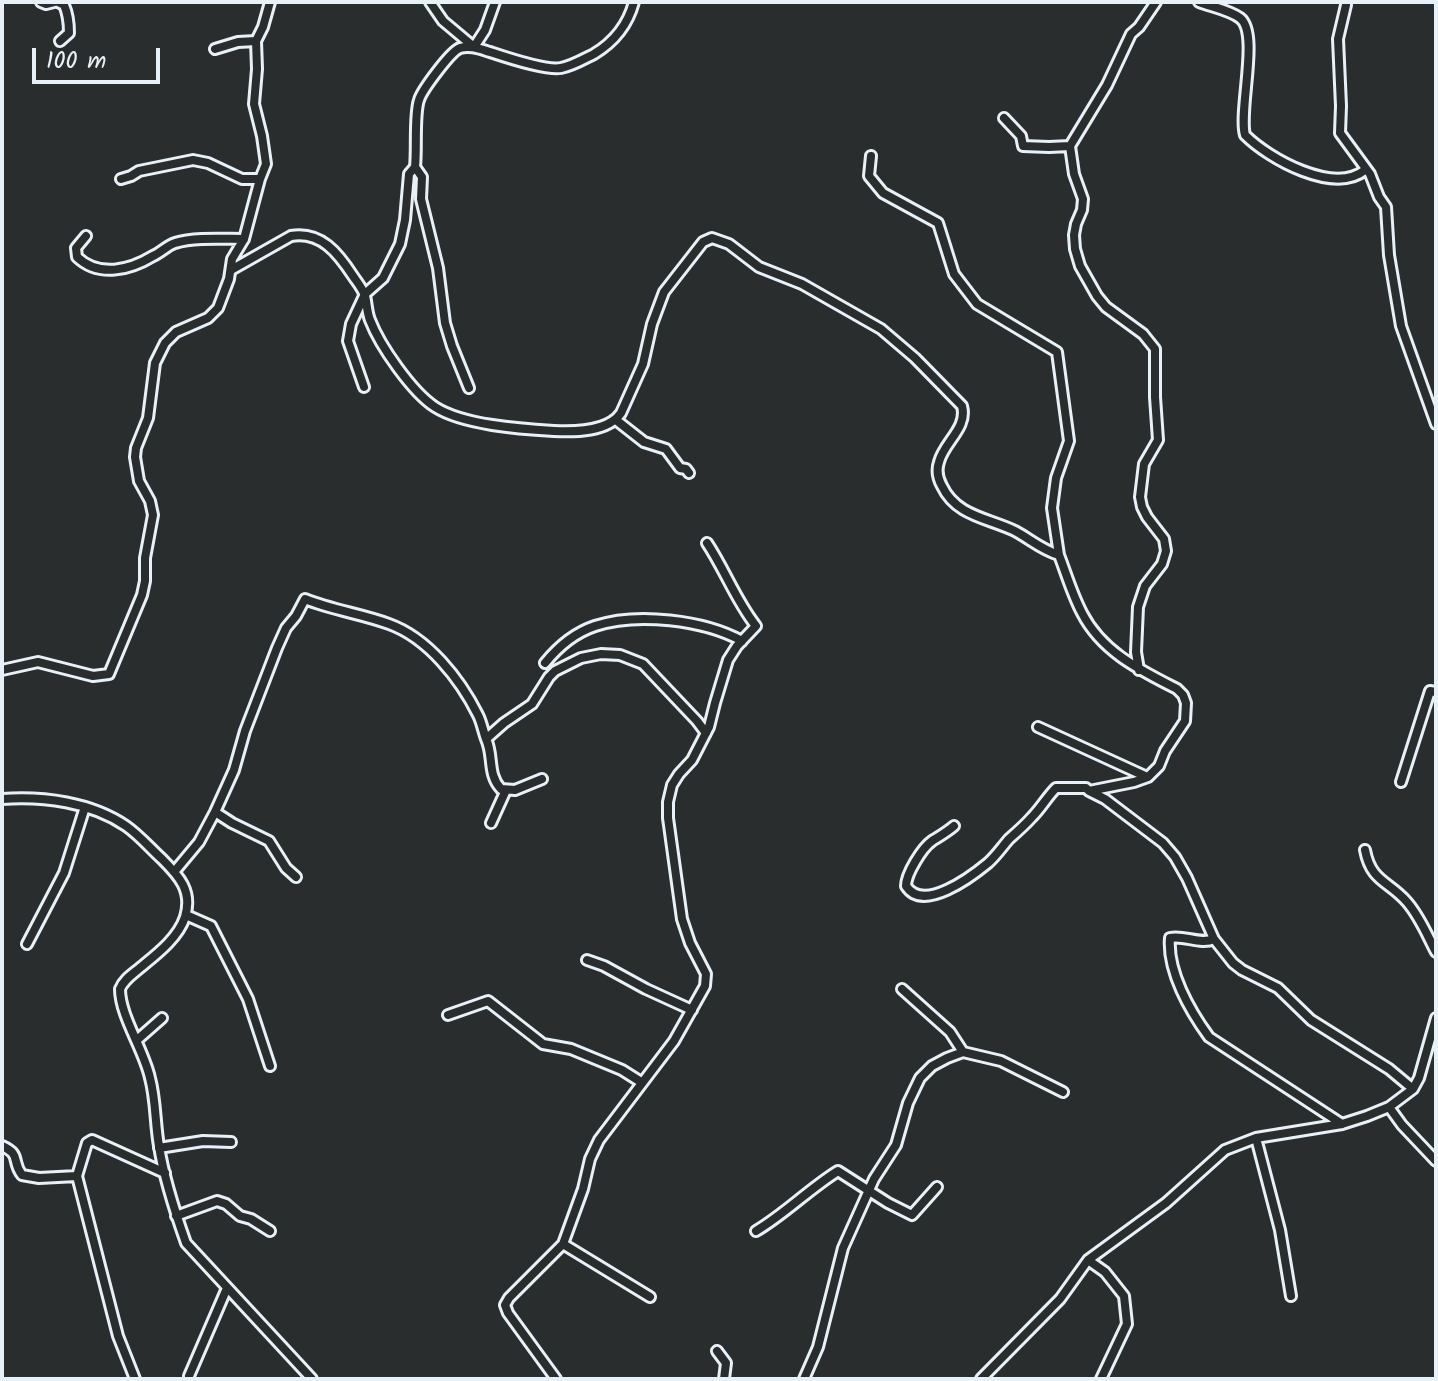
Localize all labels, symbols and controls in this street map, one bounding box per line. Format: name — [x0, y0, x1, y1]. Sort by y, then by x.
scale bar — [36, 32, 164, 82]
text: 100 m — [46, 42, 106, 81]

